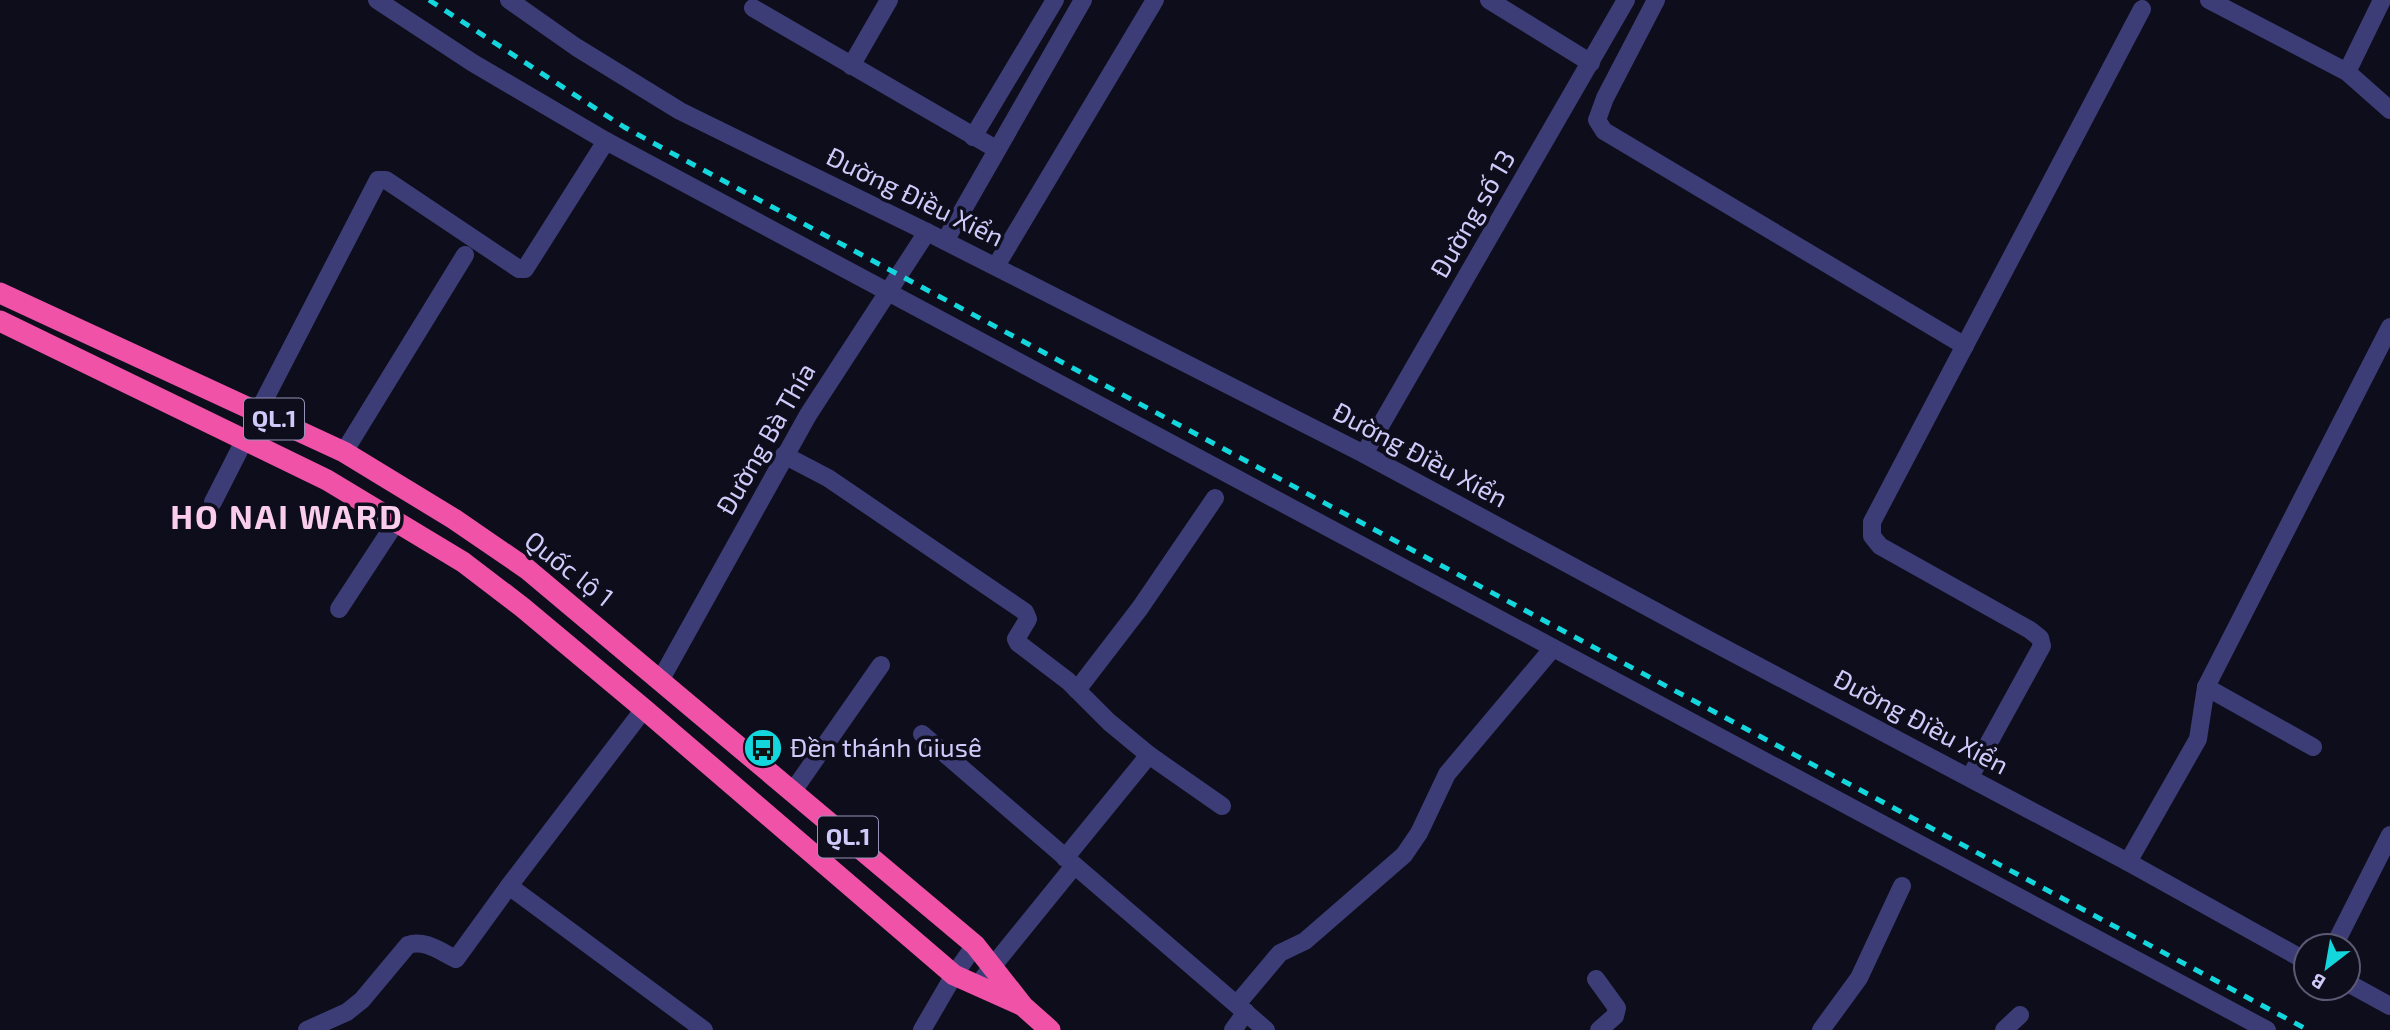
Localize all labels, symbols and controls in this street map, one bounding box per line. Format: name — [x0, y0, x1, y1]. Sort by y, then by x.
street label: Đường Điều Xiển — [822, 139, 1009, 252]
street label: Đường số 13 — [1423, 144, 1521, 282]
street label: Đường Bà Thía — [709, 357, 821, 520]
street label: Đường Điều Xiển — [1328, 395, 1513, 513]
road number: QL.1 — [244, 398, 304, 440]
district label: HO NAI WARD — [170, 496, 404, 536]
street label: Quốc lộ 1 — [519, 524, 620, 612]
street label: Đường Điều Xiển — [1829, 662, 2014, 780]
bus stop icon: Đền thánh Giusê — [742, 727, 784, 769]
place label: Đền thánh Giusê — [790, 731, 982, 762]
road number: QL.1 — [818, 816, 878, 858]
north arrow — [2292, 932, 2362, 1002]
text: B — [2307, 969, 2329, 995]

